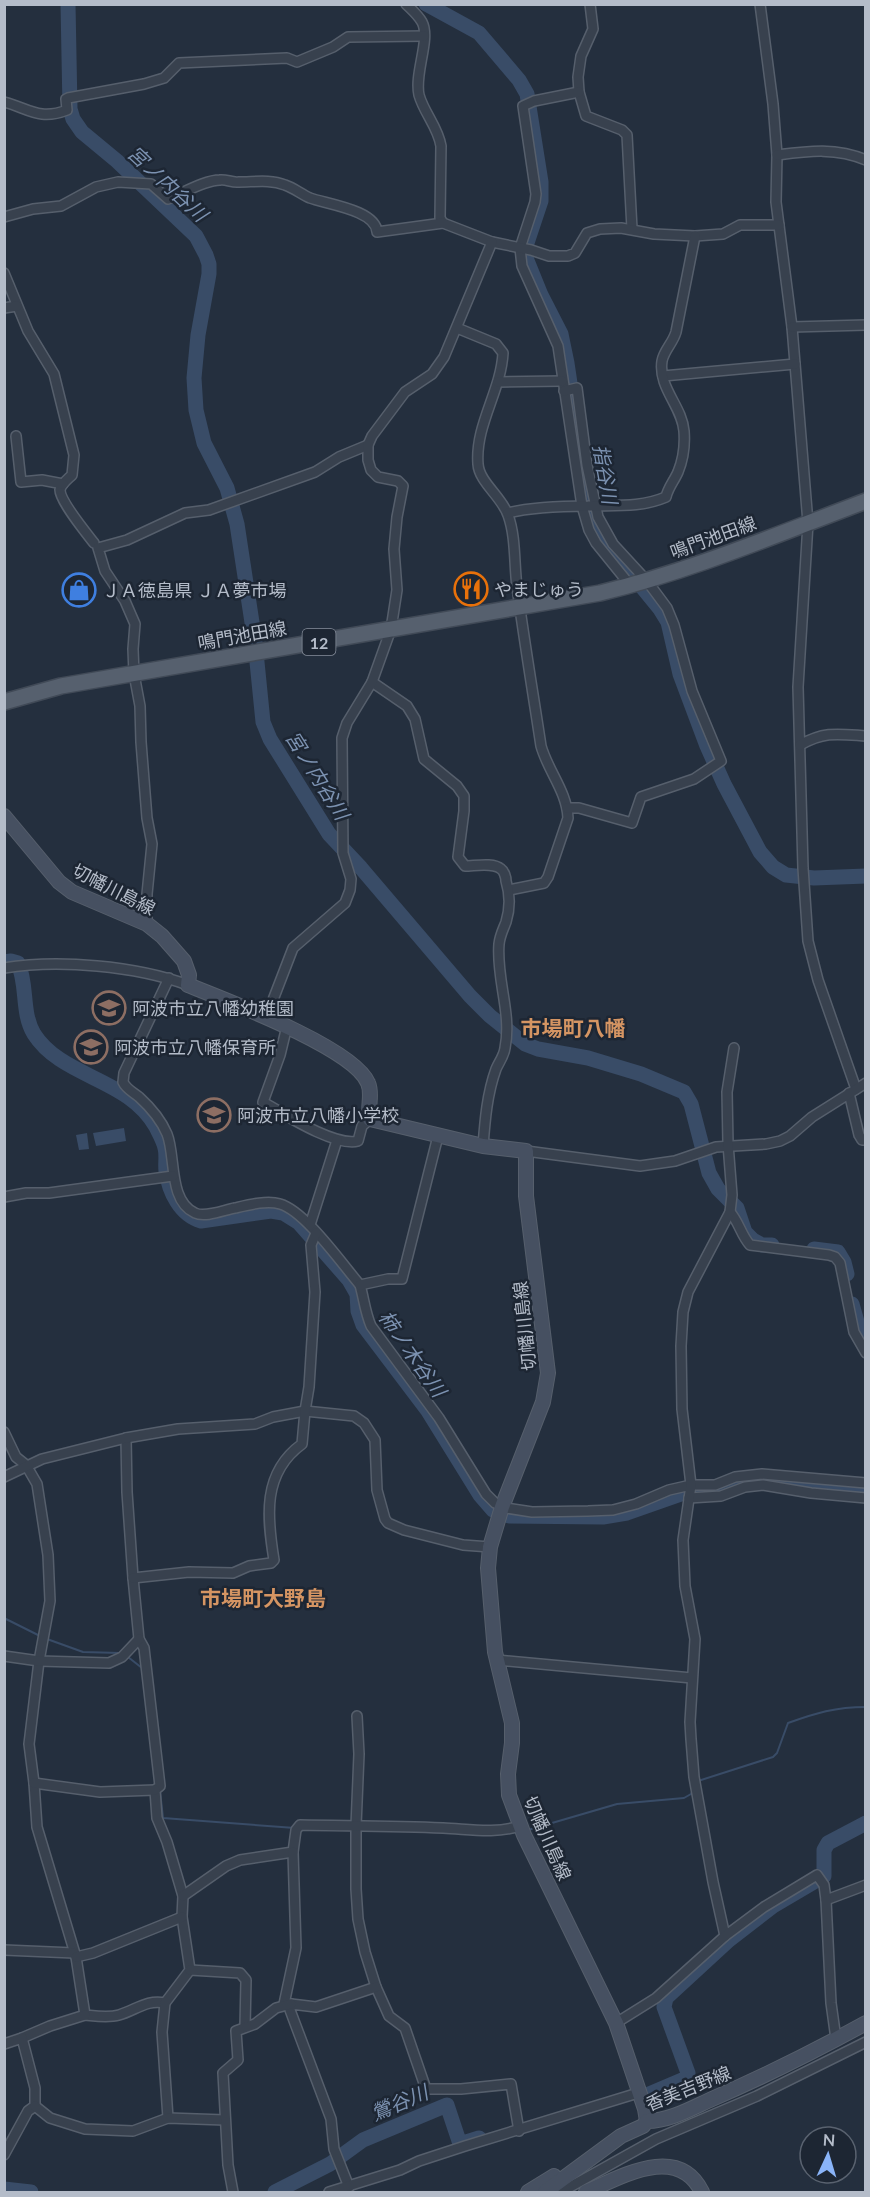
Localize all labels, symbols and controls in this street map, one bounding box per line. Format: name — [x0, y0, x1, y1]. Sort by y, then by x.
water label: 宮ノ内谷川 — [123, 140, 214, 227]
water label: 指谷川 — [589, 442, 623, 508]
street label: 鳴門池田線 — [667, 511, 759, 563]
restaurant icon: やまじゅう — [453, 571, 489, 607]
shop icon: ＪＡ徳島県 ＪＡ夢市場 — [61, 572, 97, 608]
place label: やまじゅう — [494, 578, 584, 600]
place label: ＪＡ徳島県 ＪＡ夢市場 — [102, 579, 287, 601]
street label: 鳴門池田線 — [196, 616, 288, 654]
road number: 12 — [302, 629, 336, 655]
water label: 宮ノ内谷川 — [281, 726, 356, 825]
street label: 切幡川島線 — [69, 859, 159, 919]
school or university icon: 阿波市立八幡幼稚園 — [91, 990, 127, 1026]
place label: 阿波市立八幡幼稚園 — [132, 997, 294, 1019]
district label: 市場町八幡 — [521, 1015, 626, 1040]
school or university icon: 阿波市立八幡保育所 — [73, 1029, 109, 1065]
place label: 阿波市立八幡保育所 — [114, 1036, 276, 1058]
school or university icon: 阿波市立八幡小学校 — [196, 1097, 232, 1133]
place label: 阿波市立八幡小学校 — [237, 1104, 399, 1126]
street label: 切幡川島線 — [508, 1280, 540, 1372]
water label: 柿ノ木谷川 — [374, 1305, 453, 1402]
district label: 市場町大野島 — [200, 1585, 326, 1610]
street label: 切幡川島線 — [520, 1792, 576, 1884]
street label: 香美吉野線 — [642, 2061, 734, 2115]
water label: 鶯谷川 — [367, 2078, 433, 2125]
north arrow — [798, 2125, 858, 2185]
text: N — [822, 2130, 836, 2149]

